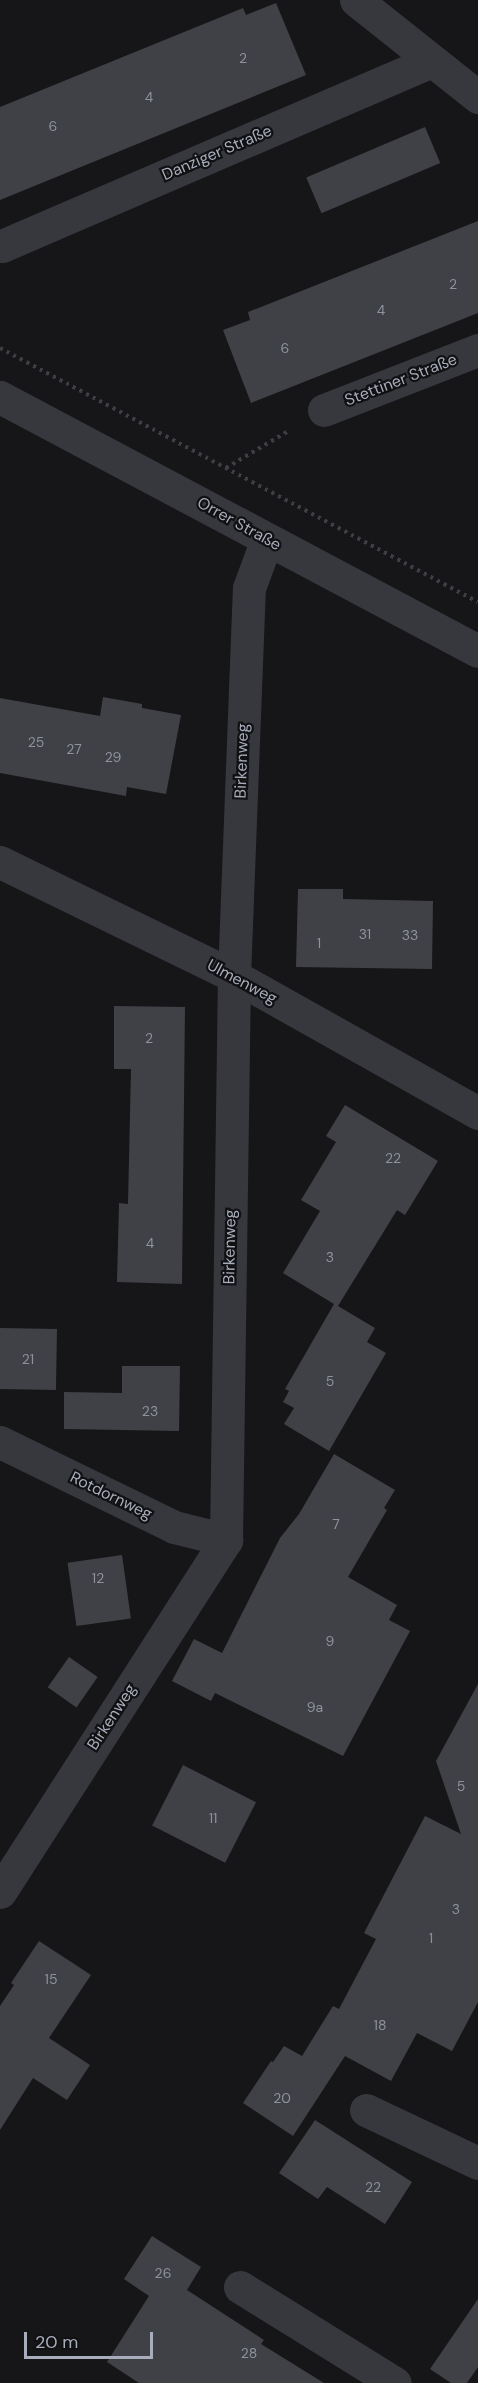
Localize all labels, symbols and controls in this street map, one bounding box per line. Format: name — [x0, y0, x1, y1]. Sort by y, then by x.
house number: 2 — [239, 50, 247, 66]
house number: 4 — [145, 89, 153, 105]
house number: 6 — [49, 118, 57, 134]
street label: Danziger Straße — [159, 121, 275, 185]
house number: 2 — [449, 276, 457, 292]
house number: 4 — [377, 302, 385, 318]
house number: 6 — [281, 340, 289, 356]
street label: Stettiner Straße — [342, 350, 460, 410]
street label: Orrer Straße — [194, 493, 284, 555]
street label: Birkenweg — [231, 723, 253, 799]
house number: 25 — [28, 734, 44, 750]
house number: 27 — [66, 741, 82, 757]
house number: 29 — [105, 749, 121, 765]
house number: 31 — [359, 926, 371, 942]
house number: 33 — [402, 927, 418, 943]
house number: 1 — [317, 935, 321, 951]
street label: Ulmenweg — [204, 956, 280, 1008]
house number: 2 — [145, 1030, 153, 1046]
house number: 22 — [385, 1150, 401, 1166]
street label: Birkenweg — [220, 1209, 240, 1285]
house number: 4 — [146, 1235, 154, 1251]
house number: 3 — [326, 1249, 334, 1265]
house number: 21 — [22, 1351, 34, 1367]
house number: 5 — [326, 1373, 334, 1389]
house number: 23 — [142, 1403, 158, 1419]
street label: Rotdornweg — [67, 1468, 155, 1524]
house number: 7 — [332, 1516, 340, 1532]
house number: 12 — [92, 1570, 104, 1586]
house number: 9 — [326, 1633, 334, 1649]
street label: Birkenweg — [84, 1680, 140, 1754]
house number: 9a — [307, 1699, 323, 1715]
house number: 5 — [457, 1778, 465, 1794]
house number: 11 — [209, 1810, 217, 1826]
house number: 3 — [452, 1901, 460, 1917]
house number: 1 — [429, 1930, 433, 1946]
house number: 15 — [45, 1971, 57, 1987]
house number: 18 — [374, 2017, 386, 2033]
house number: 20 — [273, 2090, 291, 2106]
house number: 22 — [365, 2179, 381, 2195]
house number: 26 — [155, 2265, 171, 2281]
scale bar — [27, 2320, 156, 2358]
text: 20 m — [35, 2330, 78, 2354]
house number: 28 — [241, 2345, 257, 2361]

